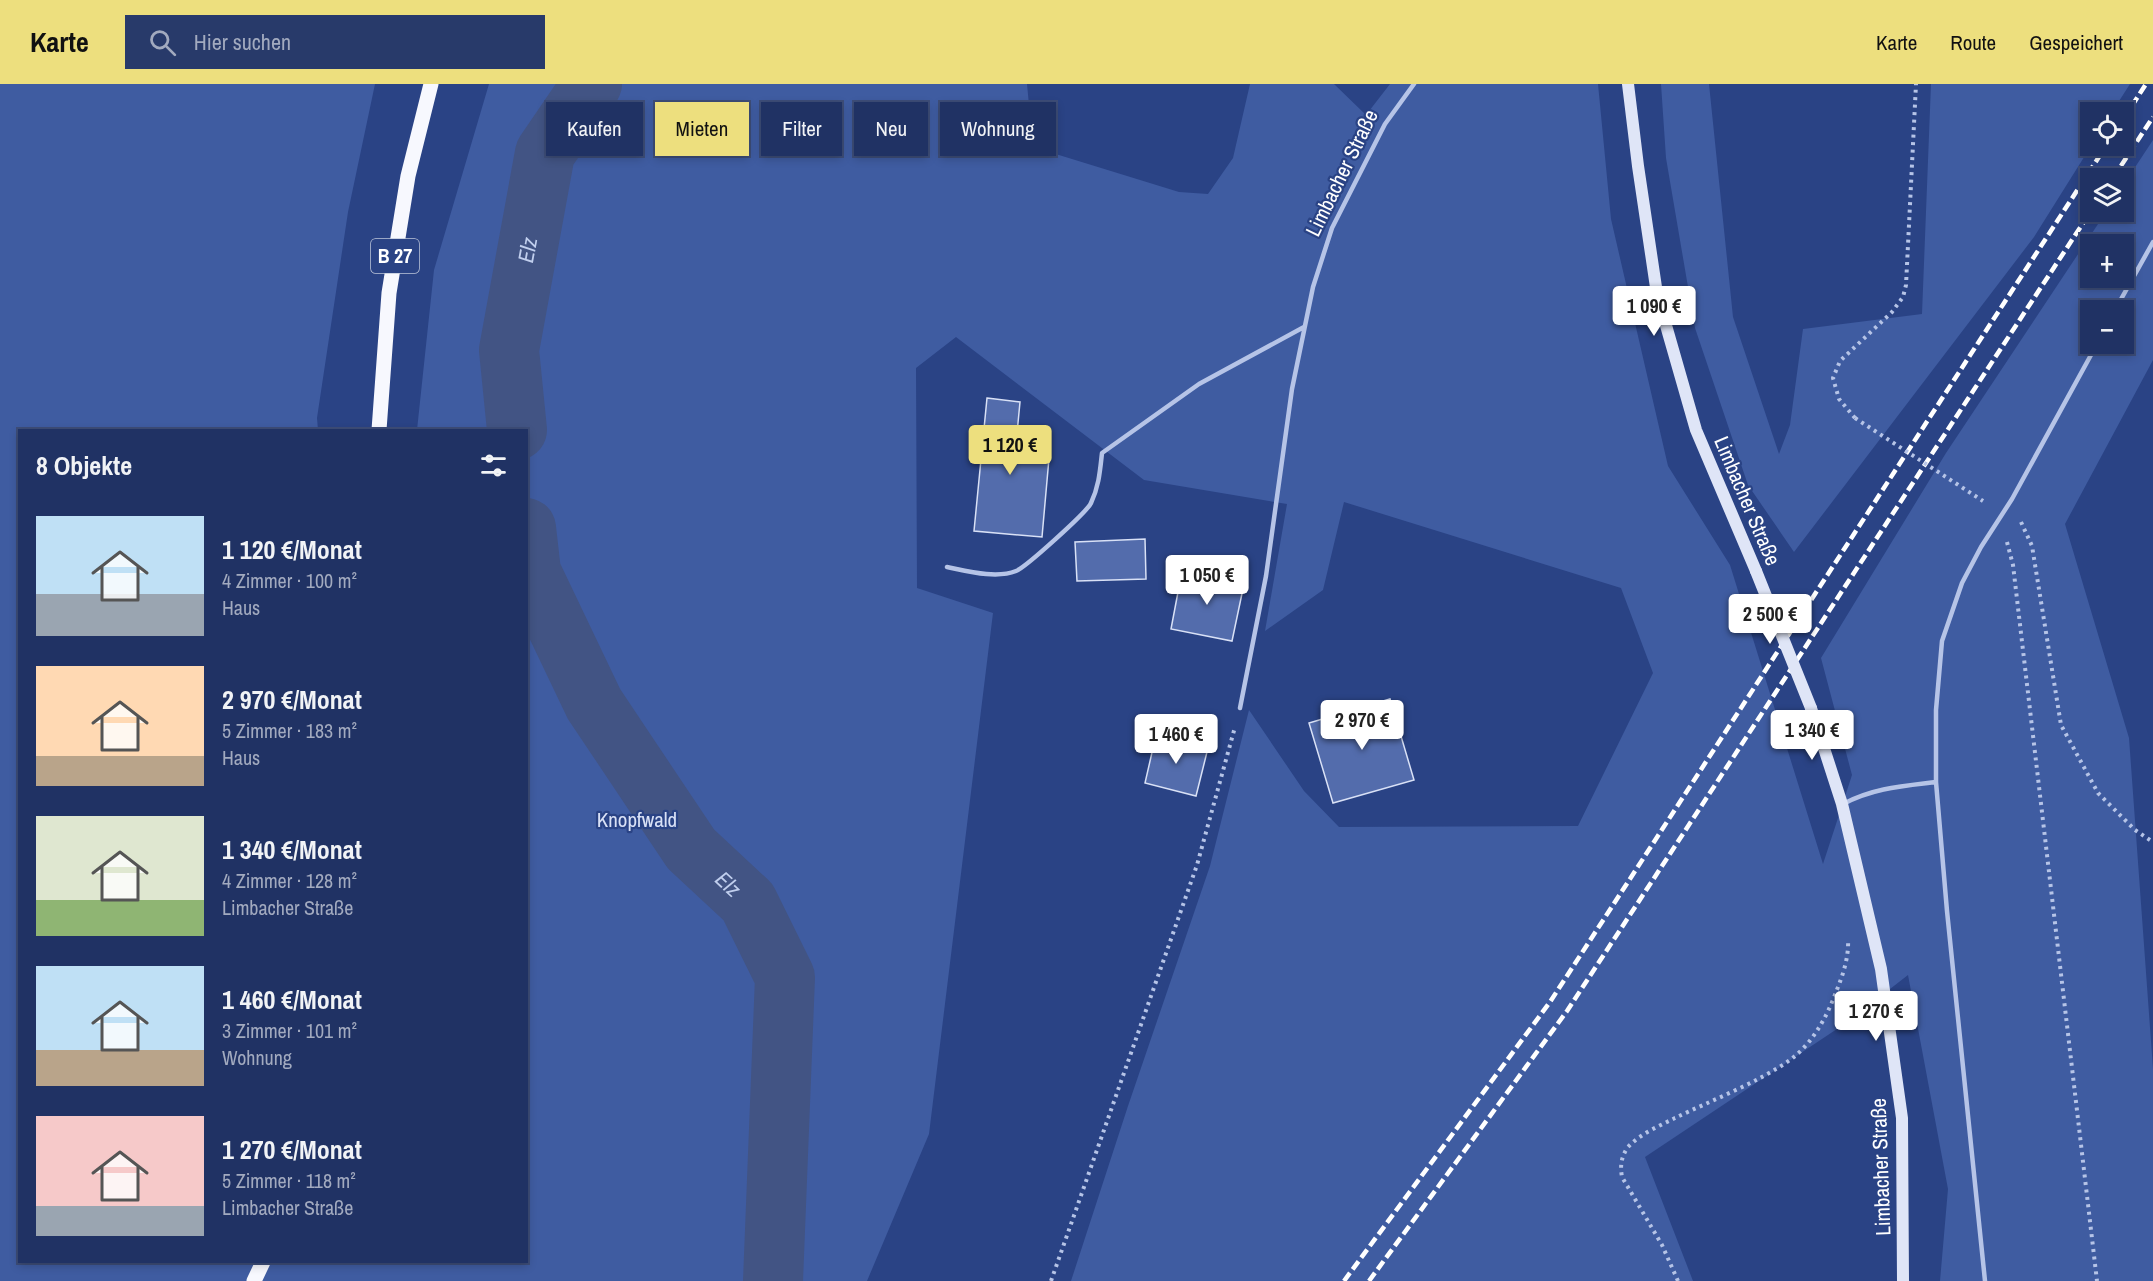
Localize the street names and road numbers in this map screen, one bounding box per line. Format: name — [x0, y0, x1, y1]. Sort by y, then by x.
street label: Limbacher Straße — [1298, 104, 1385, 241]
road number: B 27 — [371, 239, 419, 273]
street label: Limbacher Straße — [1707, 432, 1788, 570]
street label: Limbacher Straße — [1864, 1098, 1897, 1236]

